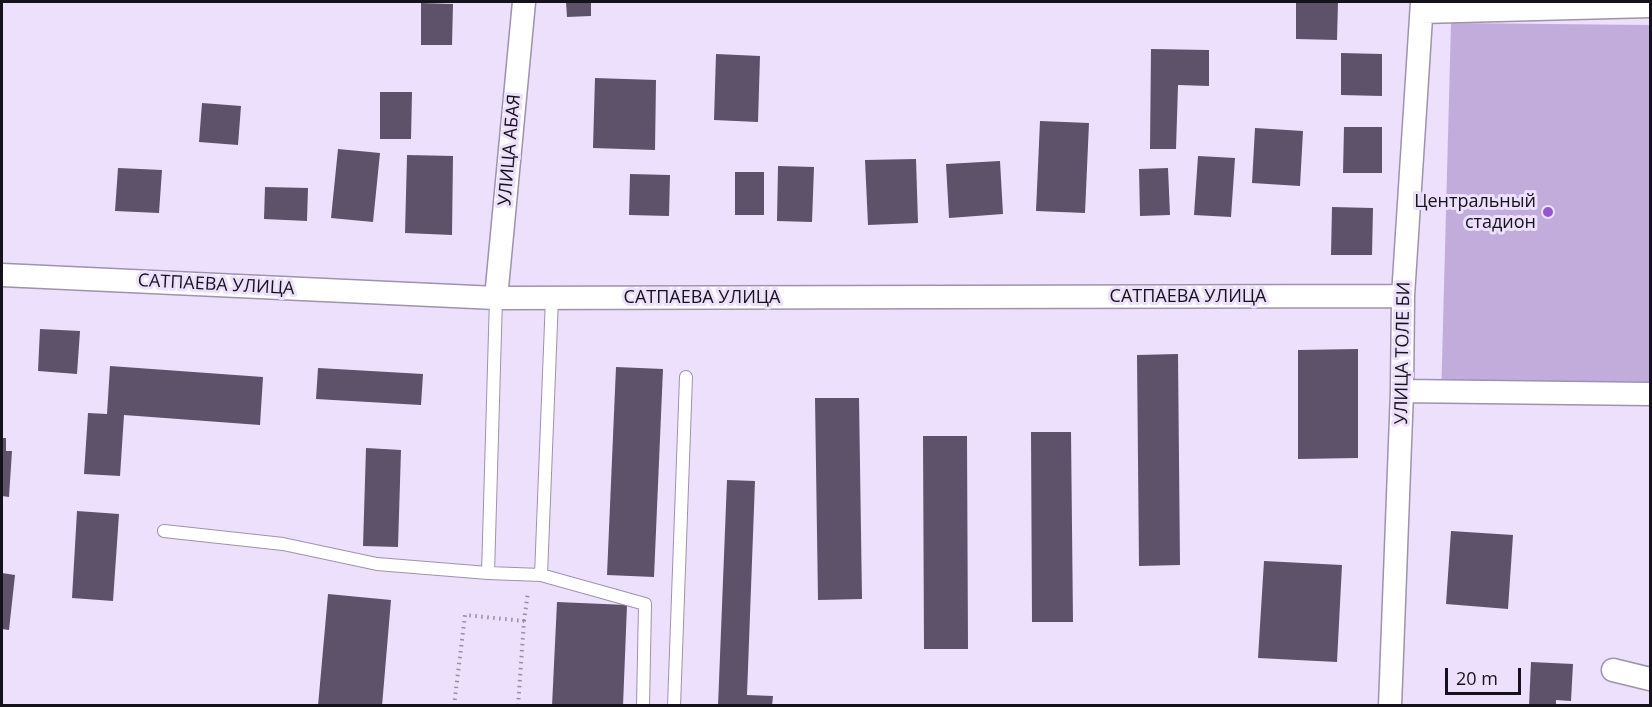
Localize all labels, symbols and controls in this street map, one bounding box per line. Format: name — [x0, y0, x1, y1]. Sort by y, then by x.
street label: УЛИЦА АБАЯ — [494, 93, 526, 207]
place label: Центральный стадион — [1414, 191, 1536, 234]
marker: Центральный стадион — [1541, 205, 1555, 219]
street label: САТПАЕВА УЛИЦА — [137, 270, 295, 300]
street label: УЛИЦА ТОЛЕ БИ — [1391, 281, 1415, 425]
street label: САТПАЕВА УЛИЦА — [1110, 286, 1266, 308]
street label: САТПАЕВА УЛИЦА — [624, 287, 780, 309]
scale bar — [1448, 656, 1524, 694]
text: 20 m — [1456, 666, 1498, 690]

